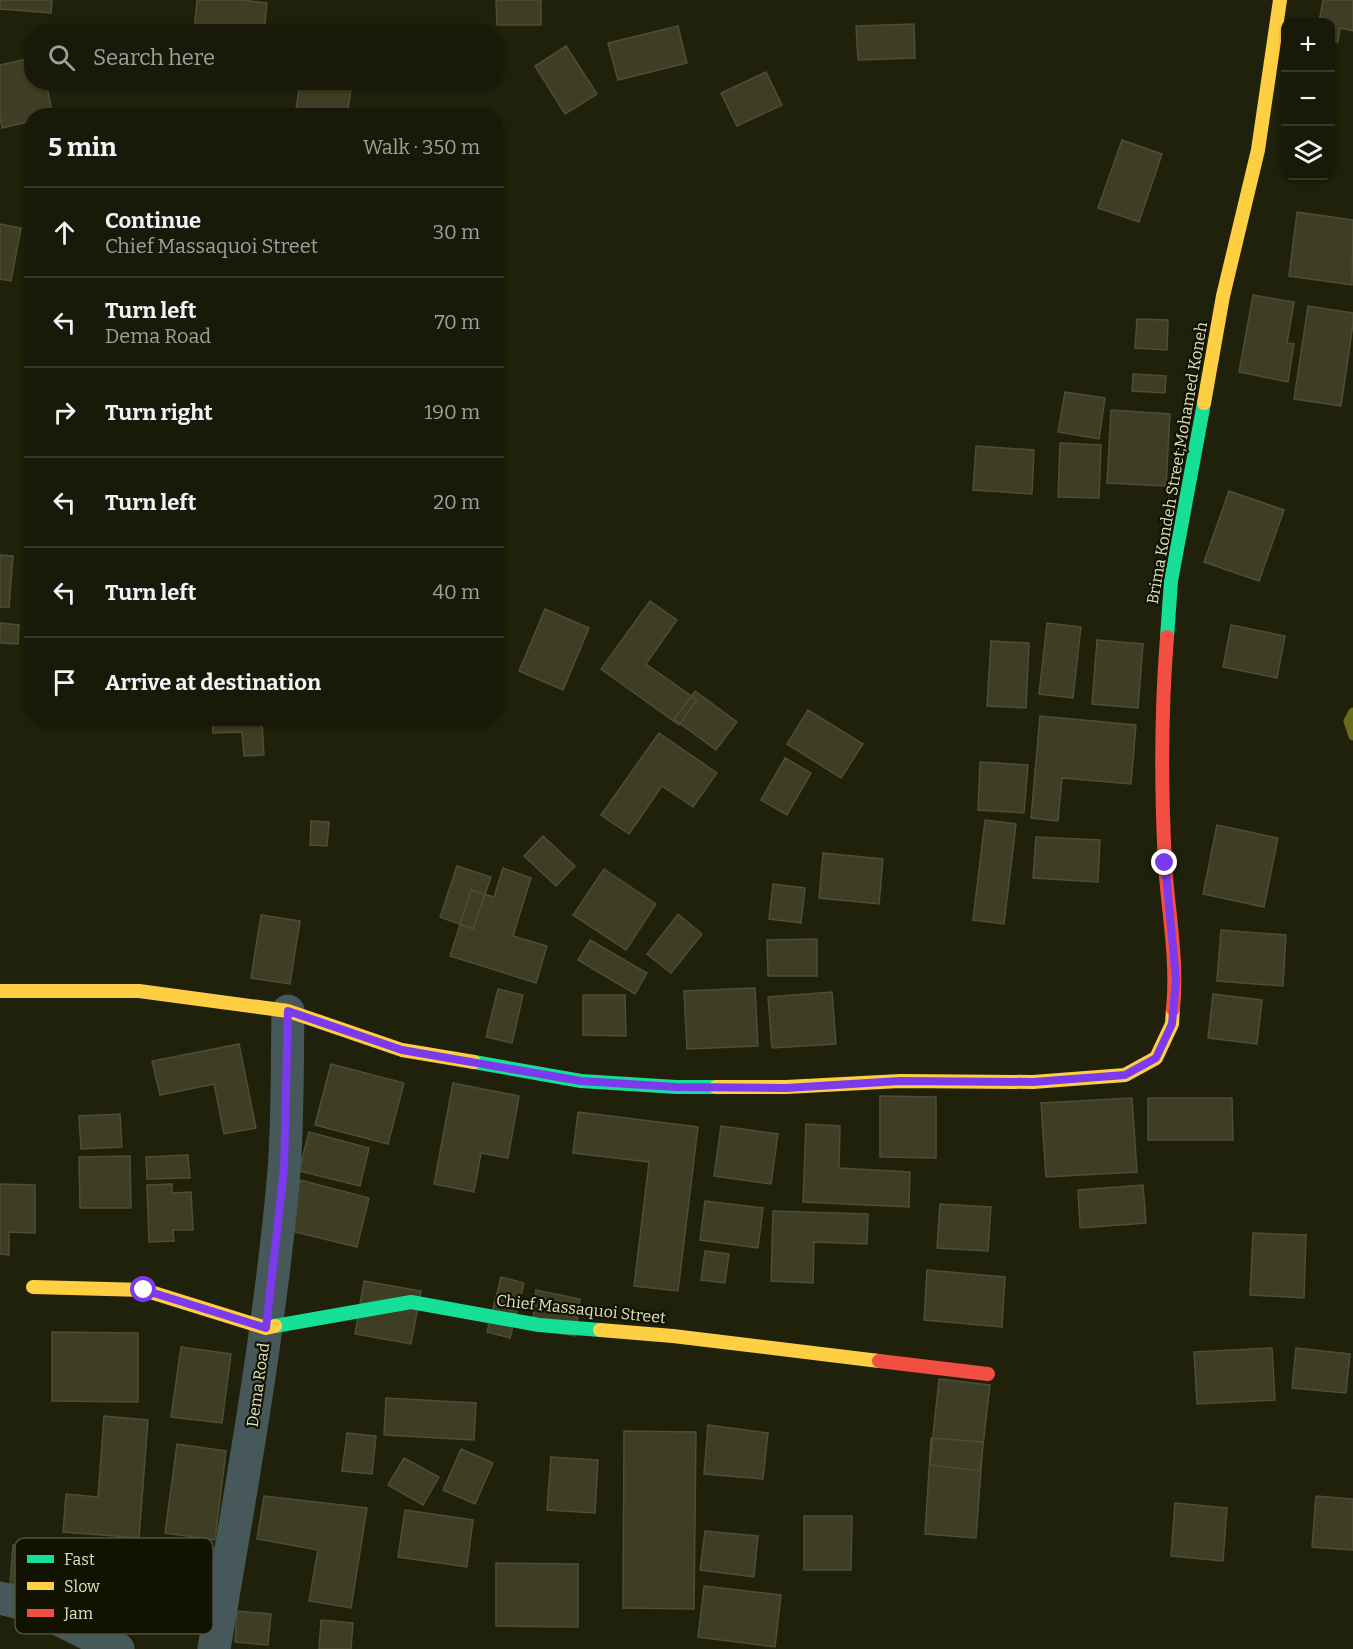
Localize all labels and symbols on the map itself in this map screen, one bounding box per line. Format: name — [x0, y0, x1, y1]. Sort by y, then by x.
street label: Brima Kondeh Street;Mohamed Koneh — [1143, 320, 1211, 606]
route end — [1151, 849, 1177, 875]
route start — [130, 1276, 156, 1302]
street label: Chief Massaquoi Street — [495, 1291, 667, 1327]
street label: Dema Road — [243, 1341, 273, 1428]
legend — [15, 1538, 213, 1634]
text: Fast — [64, 1550, 95, 1569]
text: Slow — [64, 1577, 100, 1596]
text: Jam — [63, 1604, 93, 1623]

